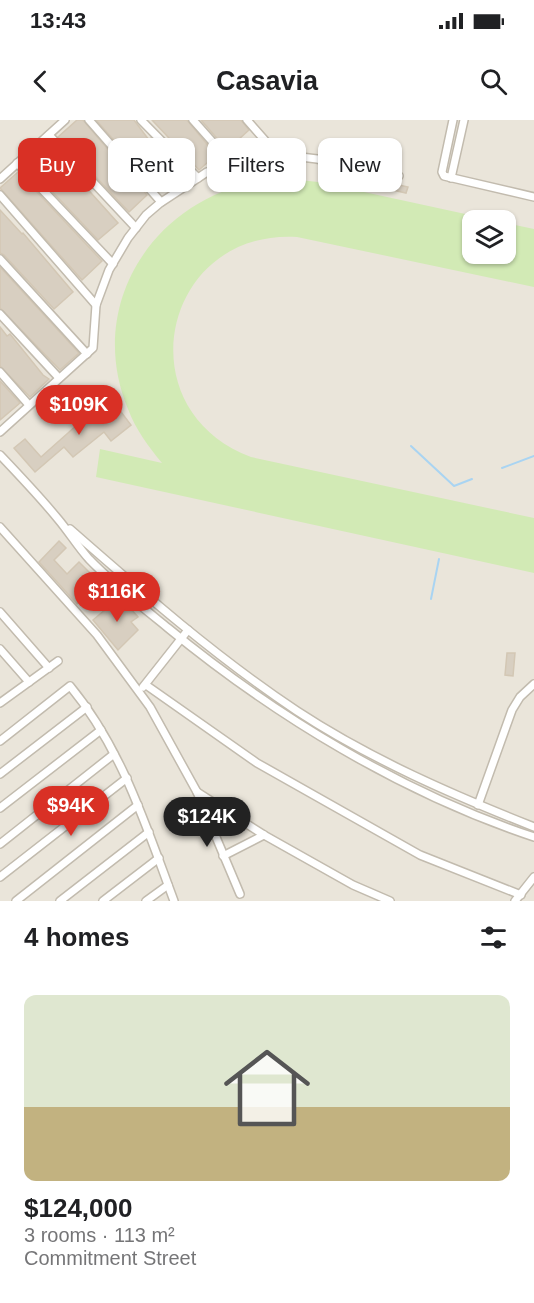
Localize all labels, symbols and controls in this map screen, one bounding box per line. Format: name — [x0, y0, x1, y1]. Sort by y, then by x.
text: 13:43 — [30, 8, 86, 33]
icon: back — [24, 65, 57, 98]
icon: search — [477, 65, 510, 98]
text: Casavia — [216, 66, 318, 96]
chip: Buy — [18, 138, 96, 192]
chip: Rent — [108, 138, 195, 192]
chip: Filters — [207, 138, 306, 192]
chip: New — [318, 138, 402, 192]
map controls — [462, 210, 516, 264]
button: layers — [462, 210, 516, 264]
pin: $109K — [37, 385, 121, 436]
text: $109K — [50, 393, 108, 415]
pin: $116K — [75, 572, 159, 623]
text: $116K — [88, 580, 146, 602]
pin: $94K — [35, 786, 107, 837]
text: $94K — [47, 794, 95, 816]
pin: $124K — [165, 797, 249, 848]
text: $124K — [178, 805, 236, 827]
icon: filters — [477, 921, 510, 954]
text: 4 homes — [24, 922, 130, 952]
icon: home — [213, 1034, 321, 1142]
text: $124,000 — [24, 1193, 132, 1223]
text: 3 rooms · 113 m² — [24, 1224, 175, 1246]
text: Commitment Street — [24, 1247, 196, 1269]

